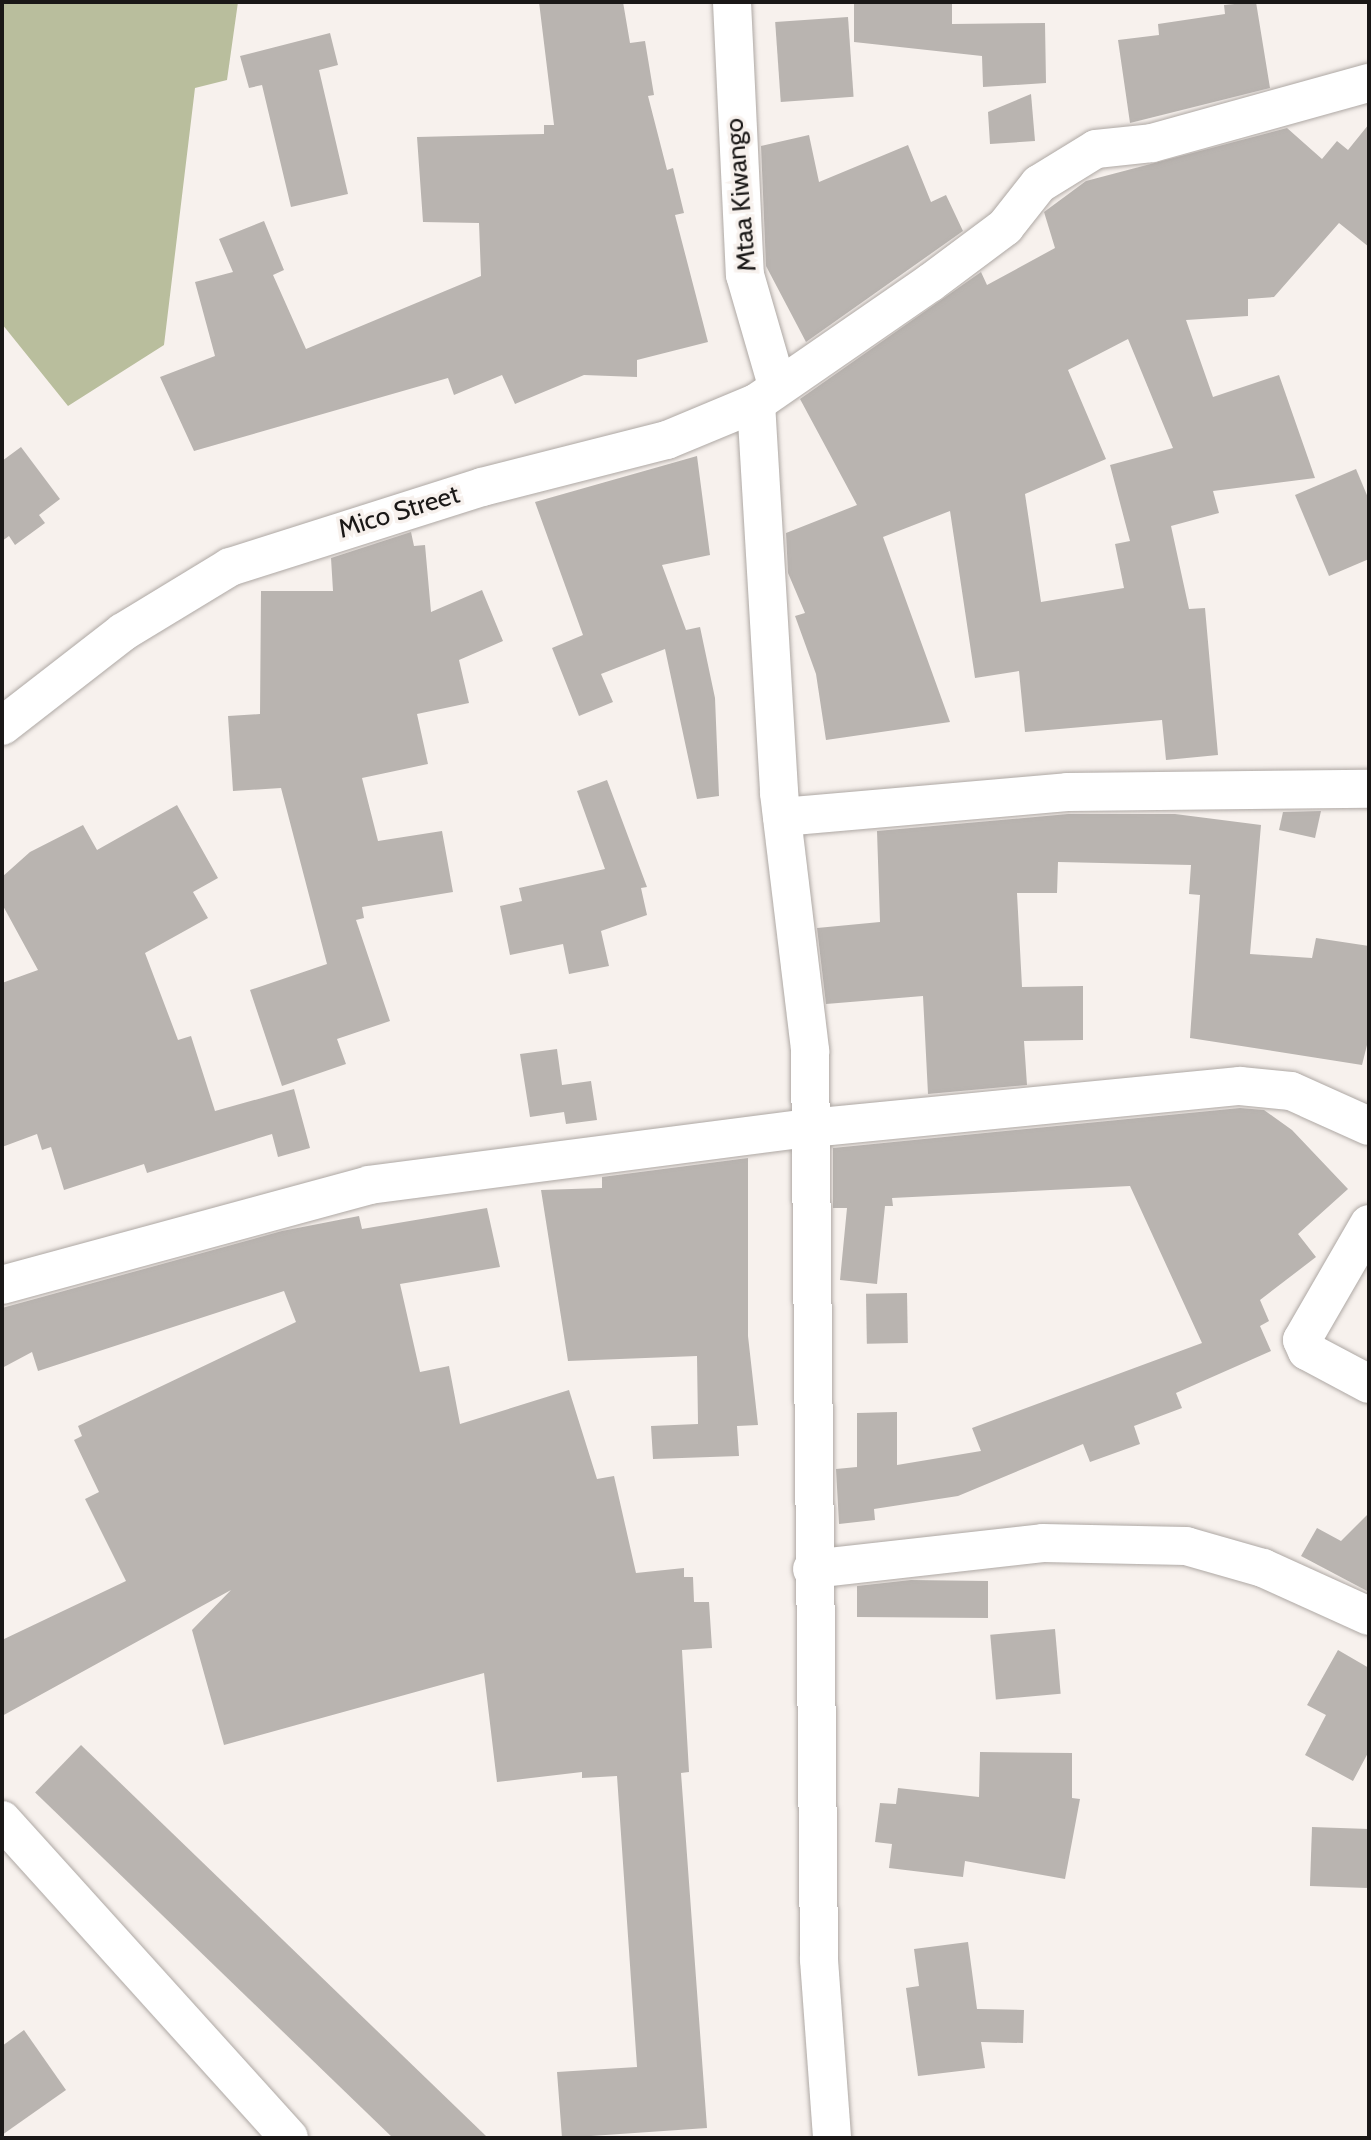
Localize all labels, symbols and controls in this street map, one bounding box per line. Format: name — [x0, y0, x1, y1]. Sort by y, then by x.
street label: Mtaa Kiwango — [719, 117, 763, 273]
street label: Mico Street — [335, 479, 463, 545]

